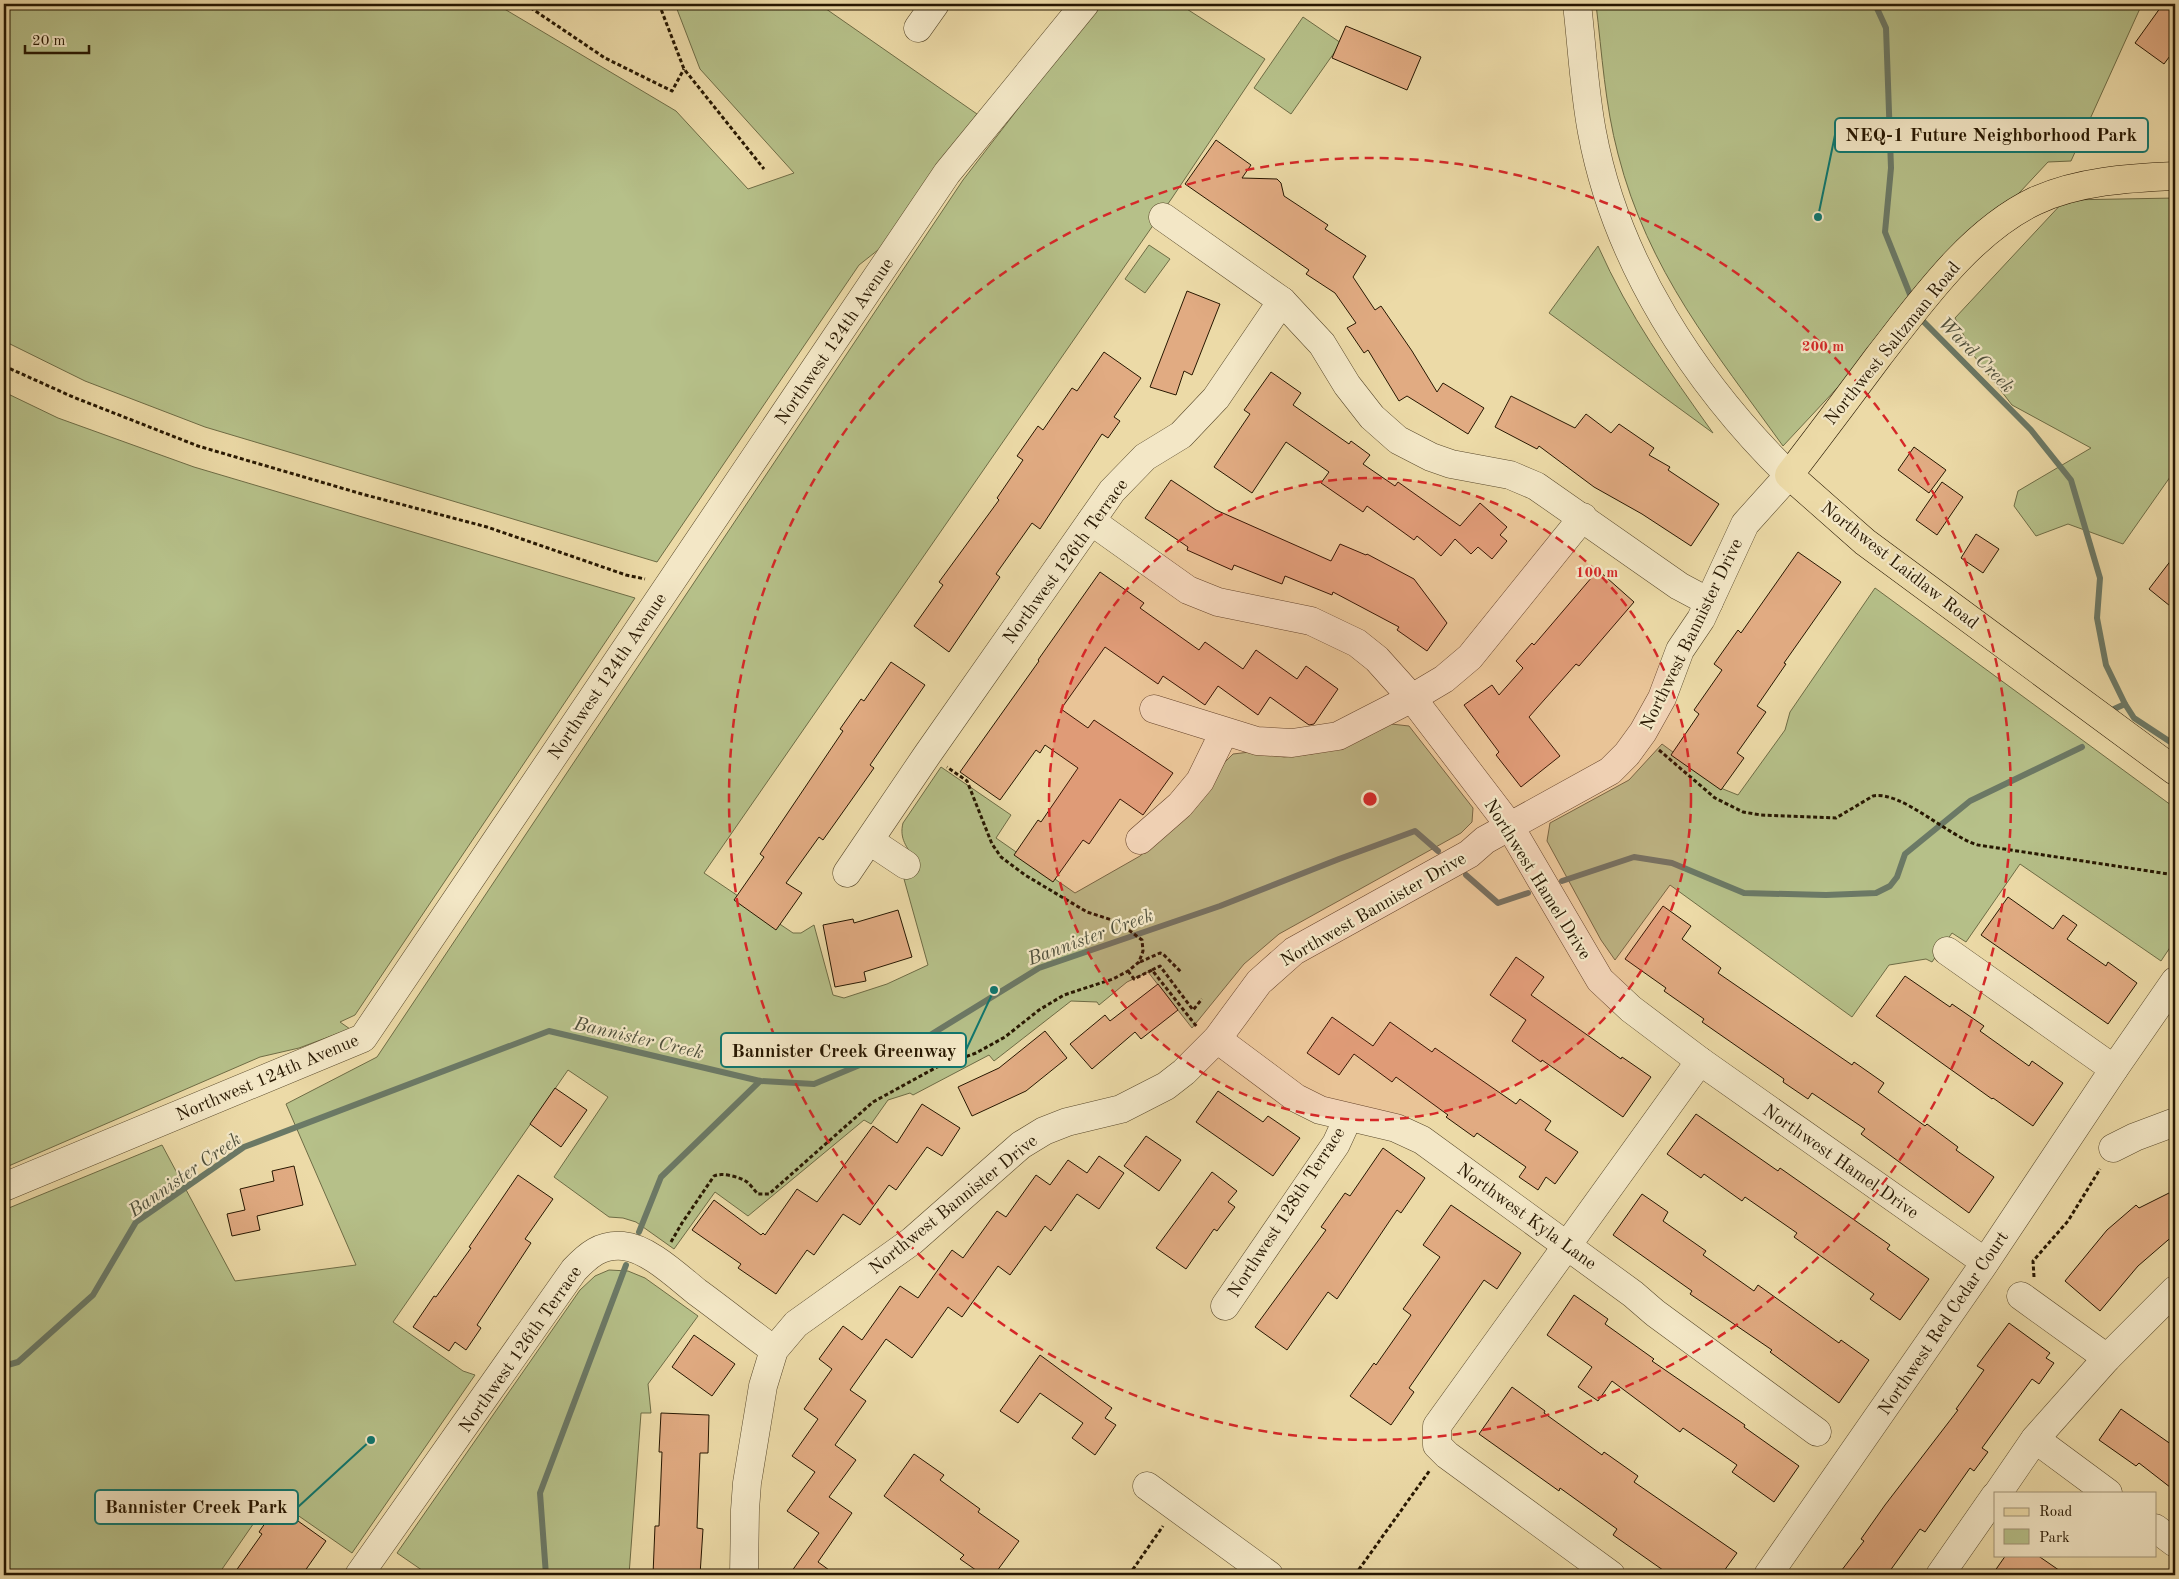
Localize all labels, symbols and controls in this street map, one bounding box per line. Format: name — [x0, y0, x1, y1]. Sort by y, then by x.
scale bar — [25, 22, 89, 54]
text: 20 m — [32, 34, 66, 49]
callout: NEQ-1 Future Neighborhood Park — [1835, 118, 2148, 152]
text: NEQ-1 Future Neighborhood Park — [1845, 127, 2137, 146]
street label: Northwest 124th Avenue — [772, 255, 897, 428]
street label: Northwest Saltzman Road — [1822, 259, 1964, 429]
water label: Ward Creek — [1934, 314, 2017, 397]
text: 200 m — [1802, 340, 1844, 355]
street label: Northwest 126th Terrace — [1000, 476, 1132, 647]
street label: Northwest Laidlaw Road — [1817, 499, 1982, 633]
street label: Northwest Bannister Drive — [1638, 536, 1746, 733]
text: 100 m — [1576, 566, 1618, 581]
street label: Northwest 124th Avenue — [545, 590, 670, 763]
centre of rings — [1361, 790, 1379, 808]
street label: Northwest Hamel Drive — [1480, 796, 1594, 963]
street label: Northwest Bannister Drive — [1278, 849, 1469, 970]
water label: Bannister Creek — [1024, 907, 1156, 970]
water label: Bannister Creek — [571, 1015, 705, 1064]
street label: Northwest 124th Avenue — [173, 1031, 361, 1125]
callout: Bannister Creek Greenway — [721, 1033, 966, 1067]
text: Bannister Creek Greenway — [731, 1043, 957, 1062]
street label: Northwest Hamel Drive — [1759, 1101, 1922, 1222]
street label: Northwest 128th Terrace — [1225, 1124, 1349, 1301]
water label: Bannister Creek — [125, 1130, 245, 1222]
street label: Northwest Bannister Drive — [866, 1132, 1041, 1278]
street label: Northwest Kyla Lane — [1453, 1160, 1600, 1273]
street label: Northwest Red Cedar Court — [1875, 1228, 2012, 1419]
street label: Northwest 126th Terrace — [456, 1263, 585, 1436]
callout: Bannister Creek Park — [95, 1490, 298, 1524]
legend — [1994, 1492, 2156, 1556]
text: Bannister Creek Park — [104, 1499, 288, 1518]
text: Road — [2039, 1505, 2073, 1520]
text: Park — [2039, 1531, 2070, 1546]

